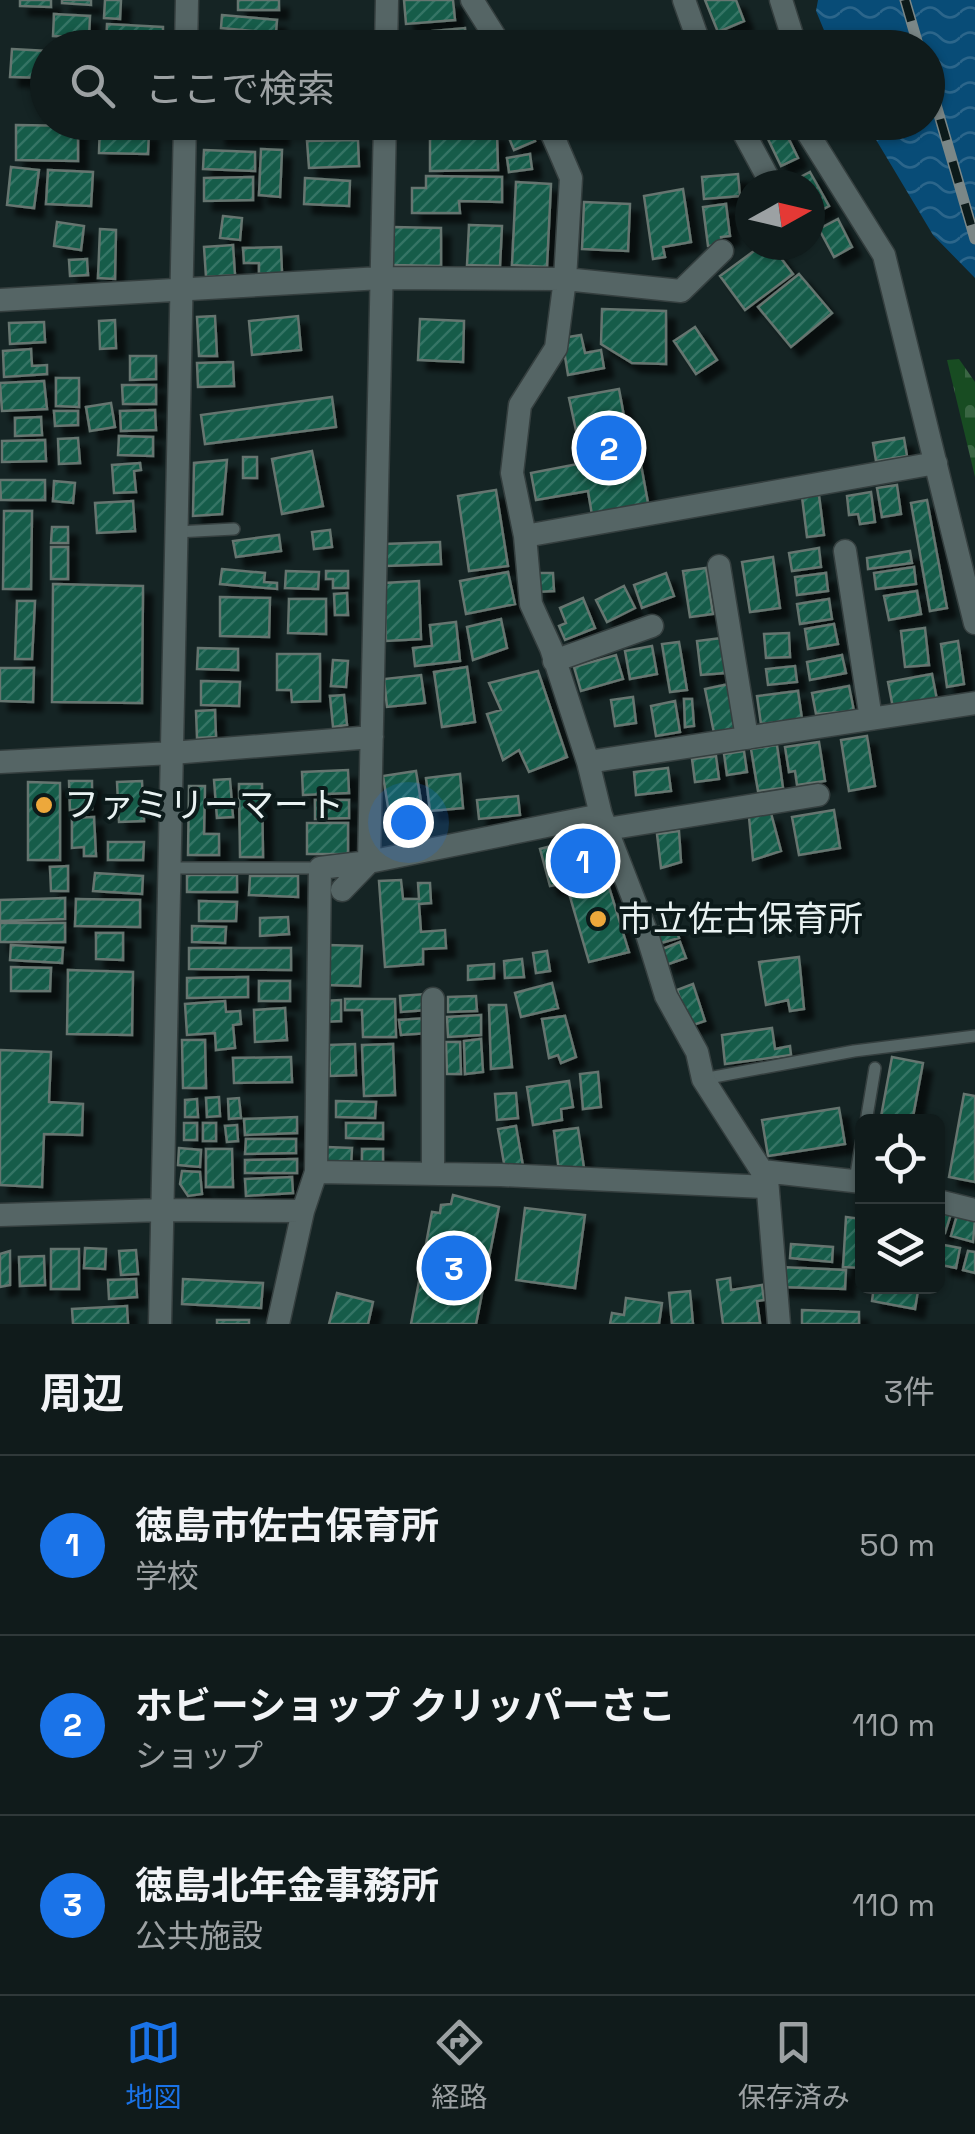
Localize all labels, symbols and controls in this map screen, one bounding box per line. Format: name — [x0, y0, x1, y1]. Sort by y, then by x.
search box — [30, 30, 945, 140]
icon: search — [65, 58, 120, 113]
text: ここで検索 — [145, 65, 335, 113]
north arrow — [735, 170, 825, 260]
pin: 2 — [576, 410, 642, 486]
place label: ファミリーマート — [64, 783, 344, 827]
marker: ファミリーマート — [33, 794, 55, 816]
your location — [383, 797, 434, 848]
pin: 1 — [550, 824, 616, 898]
place label: 市立佐古保育所 — [618, 897, 863, 941]
marker: 市立佐古保育所 — [587, 908, 609, 930]
map controls — [855, 1114, 945, 1294]
button: locate — [855, 1114, 945, 1204]
button: layers — [855, 1204, 945, 1294]
pin: 3 — [422, 1230, 486, 1306]
text: 周辺 — [40, 1367, 124, 1420]
text: 3件 — [884, 1372, 935, 1412]
text: 徳島市佐古保育所 — [135, 1502, 439, 1550]
text: 1 — [65, 1525, 80, 1565]
text: 50 m — [860, 1525, 935, 1565]
text: 学校 — [135, 1556, 199, 1596]
text: ホビーショップ クリッパーさこ — [135, 1682, 676, 1730]
text: 2 — [63, 1705, 82, 1745]
text: 110 m — [852, 1705, 935, 1745]
text: ショップ — [135, 1736, 263, 1776]
text: 徳島北年金事務所 — [135, 1862, 439, 1910]
text: 3 — [63, 1885, 82, 1925]
text: 110 m — [852, 1885, 935, 1925]
text: 公共施設 — [135, 1916, 263, 1956]
tab: 地図 — [125, 2015, 181, 2115]
tab: 経路 — [431, 2015, 488, 2115]
tab: 保存済み — [738, 2015, 850, 2115]

